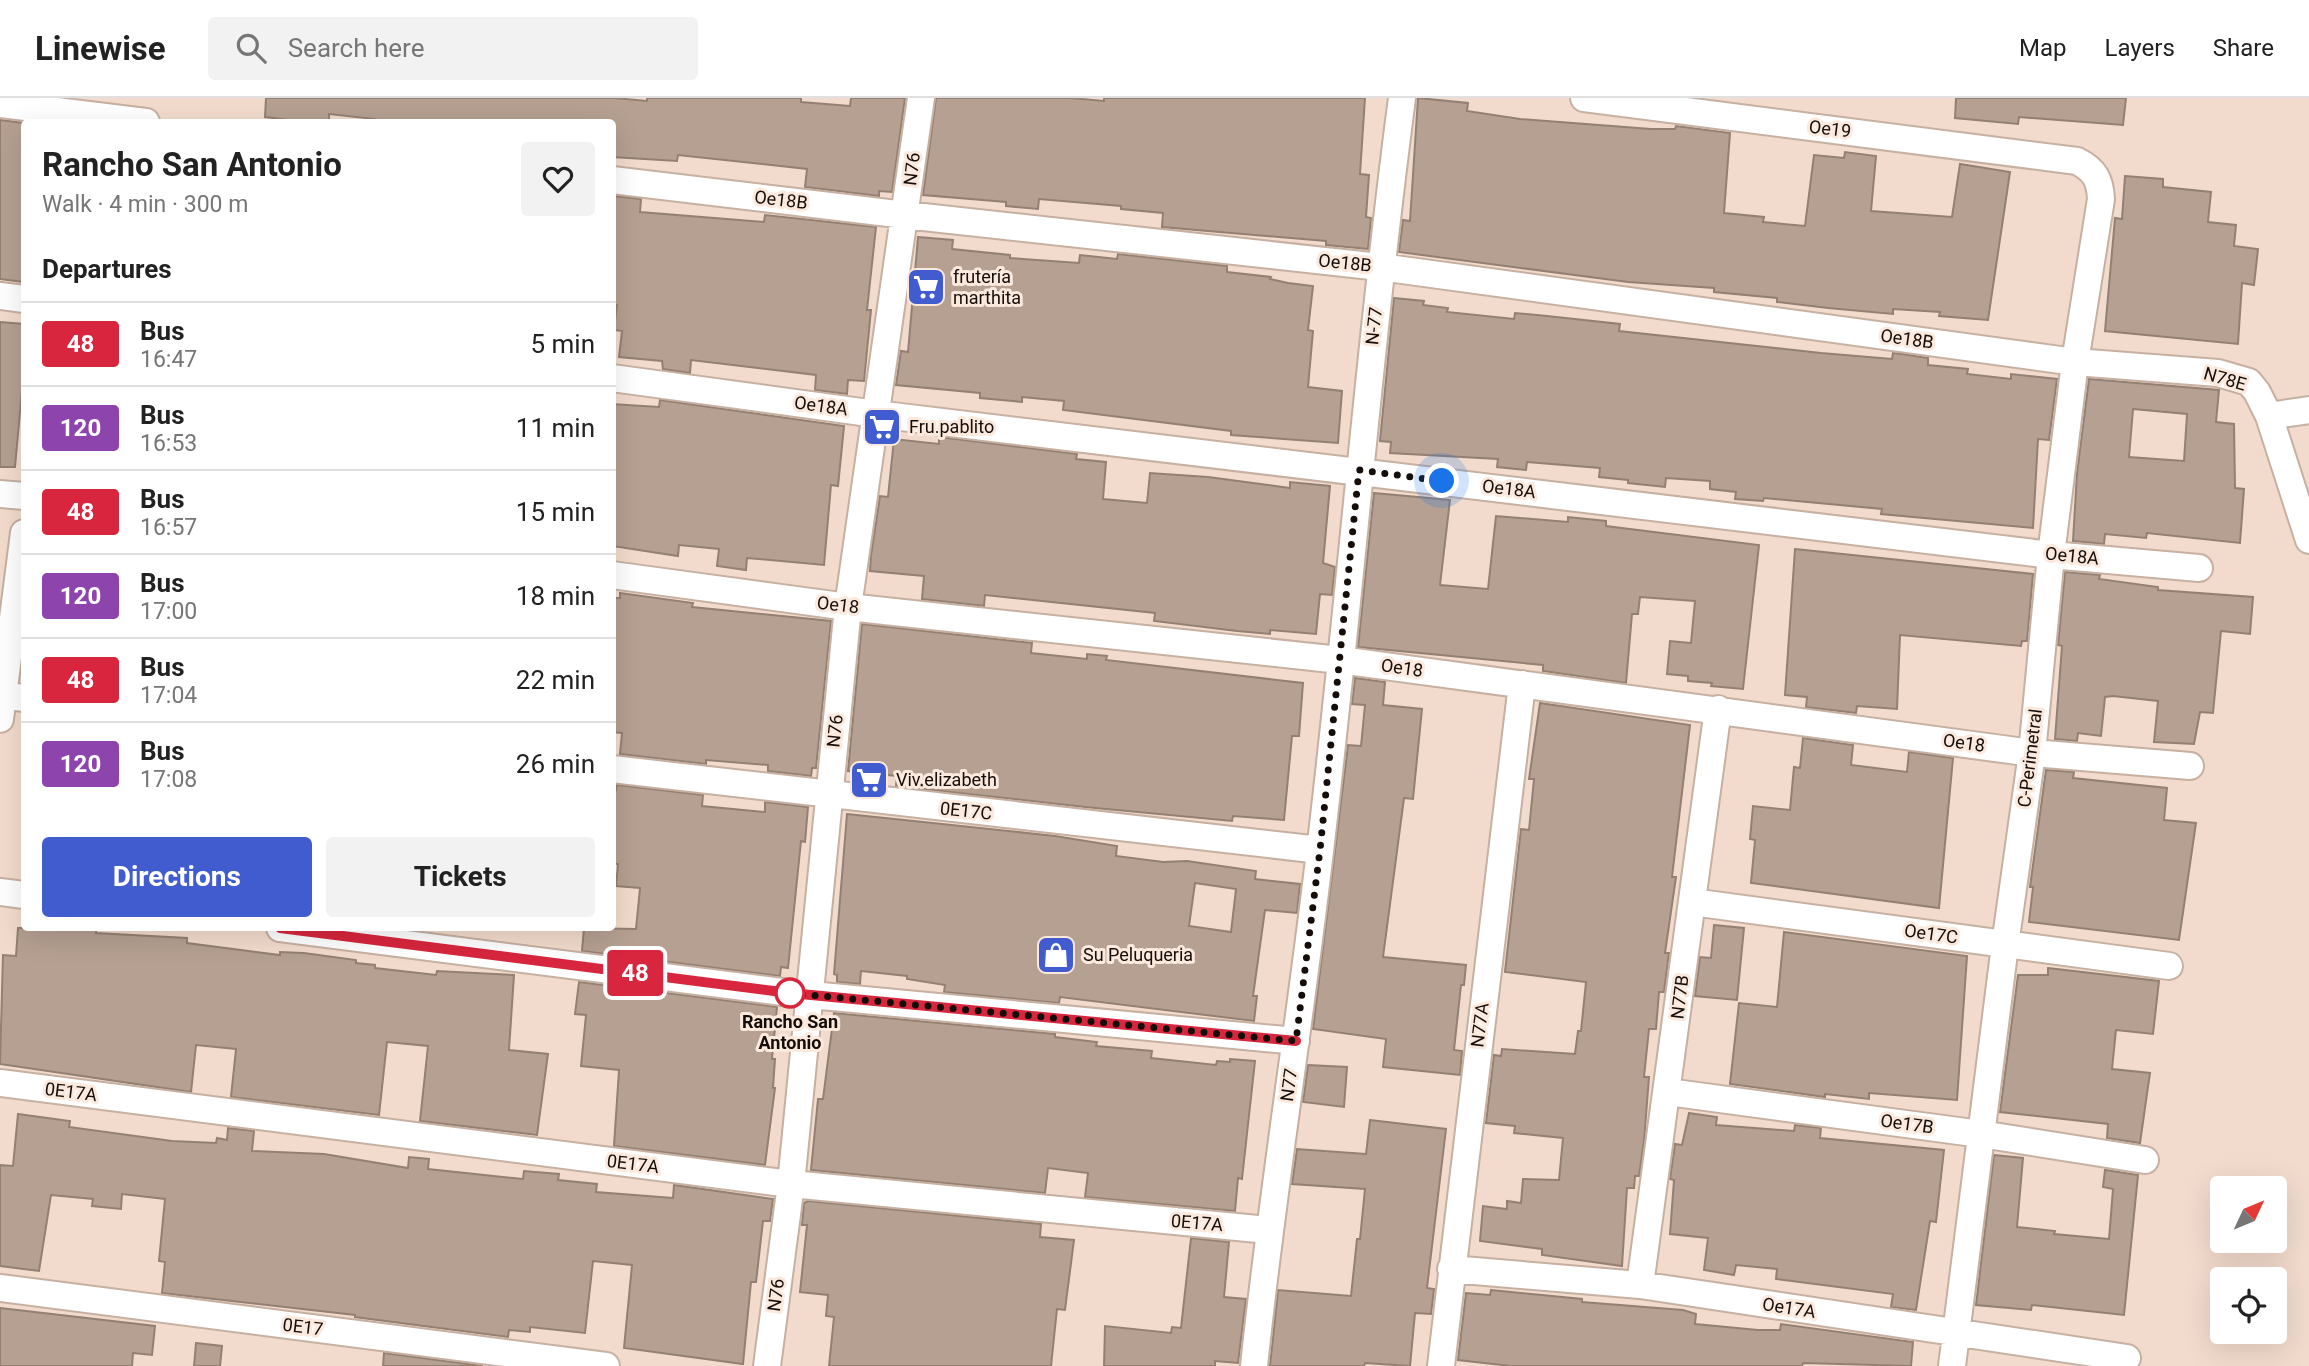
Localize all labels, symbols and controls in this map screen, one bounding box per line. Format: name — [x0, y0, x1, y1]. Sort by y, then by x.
search box — [208, 17, 698, 80]
text: Linewise — [35, 29, 166, 68]
icon: search — [232, 29, 270, 67]
text: Search here — [288, 33, 424, 63]
text: Map — [2019, 34, 2067, 62]
text: Layers — [2105, 34, 2175, 62]
text: Share — [2213, 34, 2274, 62]
street label: Oe19 — [1808, 116, 1852, 141]
button: heart — [521, 142, 595, 216]
text: Rancho San Antonio — [42, 145, 342, 184]
street label: N76 — [899, 151, 924, 187]
street label: Oe18B — [753, 186, 809, 213]
text: Walk · 4 min · 300 m — [42, 191, 248, 218]
street label: Oe18B — [1317, 249, 1373, 276]
text: Departures — [42, 254, 172, 284]
supermarket icon: frutería marthita — [905, 266, 947, 308]
place label: frutería marthita — [953, 266, 1021, 308]
street label: N-77 — [1361, 306, 1386, 346]
text: Bus — [140, 316, 185, 346]
street label: Oe18B — [1879, 324, 1935, 353]
text: 5 min — [530, 329, 595, 359]
text: 48 — [67, 330, 94, 358]
text: 16:47 — [140, 346, 197, 373]
street label: N78E — [2201, 362, 2249, 395]
street label: Oe18A — [793, 391, 849, 420]
text: Bus — [140, 400, 185, 430]
supermarket icon: Fru.pablito — [861, 406, 903, 448]
text: 11 min — [516, 413, 595, 443]
text: 120 — [60, 414, 101, 442]
place label: Fru.pablito — [909, 416, 994, 437]
text: 16:53 — [140, 430, 197, 457]
your location — [1424, 463, 1459, 498]
street label: Oe18A — [1481, 475, 1537, 502]
text: Bus — [140, 484, 185, 514]
text: 15 min — [516, 497, 595, 527]
text: 48 — [67, 498, 94, 526]
text: 16:57 — [140, 514, 197, 541]
street label: Oe18A — [2044, 542, 2100, 569]
text: Bus — [140, 568, 185, 598]
text: 18 min — [516, 581, 595, 611]
text: 120 — [60, 582, 101, 610]
street label: Oe18 — [816, 592, 860, 617]
text: 17:00 — [140, 598, 197, 625]
text: Bus — [140, 652, 185, 682]
street label: Oe18 — [1380, 654, 1424, 681]
text: 22 min — [516, 665, 595, 695]
text: 48 — [67, 666, 94, 694]
text: 17:04 — [140, 682, 197, 709]
street label: C-Perimetral — [2013, 707, 2046, 808]
street label: N76 — [822, 713, 847, 748]
street label: Oe18 — [1942, 729, 1986, 756]
text: Bus — [140, 736, 185, 766]
text: 26 min — [516, 749, 595, 779]
text: 120 — [60, 750, 101, 778]
supermarket icon: Viv.elizabeth — [848, 759, 890, 801]
text: 17:08 — [140, 766, 197, 793]
place label: Viv.elizabeth — [896, 769, 997, 790]
street label: 0E17C — [939, 797, 993, 824]
button: Directions — [42, 837, 312, 917]
button: Tickets — [326, 837, 595, 917]
street label: Oe17C — [1903, 919, 1959, 948]
shop icon: Su Peluqueria — [1035, 934, 1077, 976]
place label: Su Peluqueria — [1083, 944, 1193, 965]
line badge: 48 — [604, 950, 666, 996]
text: 48 — [621, 959, 649, 987]
street label: N77B — [1666, 974, 1693, 1020]
marker: Rancho San Antonio — [775, 978, 805, 1008]
street label: N77A — [1466, 1001, 1493, 1048]
place label: Rancho San Antonio — [742, 1011, 838, 1053]
street label: N77 — [1276, 1067, 1301, 1103]
street label: 0E17A — [44, 1078, 99, 1105]
street label: Oe17B — [1879, 1109, 1935, 1138]
street label: 0E17A — [606, 1150, 661, 1177]
north arrow — [2210, 1176, 2287, 1253]
map controls — [2210, 1176, 2287, 1344]
street label: 0E17A — [1170, 1210, 1224, 1235]
button: locate — [2210, 1267, 2287, 1344]
street label: N76 — [763, 1277, 788, 1313]
street label: Oe17A — [1761, 1293, 1818, 1322]
street label: 0E17 — [282, 1314, 324, 1339]

